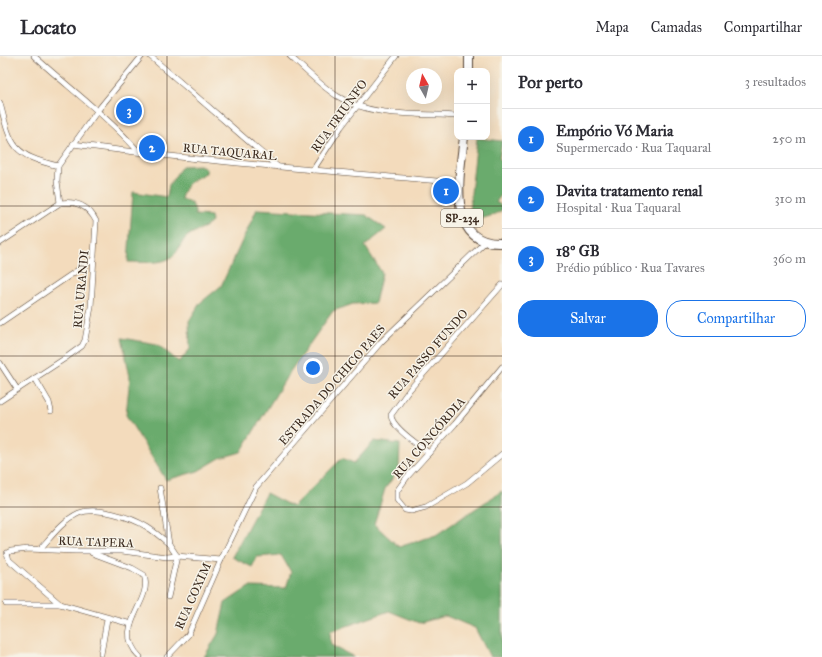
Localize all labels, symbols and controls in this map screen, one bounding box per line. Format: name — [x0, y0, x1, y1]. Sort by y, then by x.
text: Locato — [20, 16, 76, 39]
text: Mapa — [595, 19, 629, 36]
text: Camadas — [651, 19, 702, 36]
text: Compartilhar — [724, 19, 802, 36]
north arrow — [406, 68, 442, 104]
map controls — [454, 68, 490, 140]
button: + — [454, 68, 490, 104]
text: Por perto — [518, 72, 583, 93]
text: 3 resultados — [745, 74, 806, 90]
street label: RUA TRIUNFO — [308, 77, 370, 155]
pin: 3 — [116, 96, 142, 126]
button: − — [454, 104, 490, 140]
text: Empório Vó Maria — [556, 122, 673, 140]
text: 1 — [528, 131, 534, 147]
text: 250 m — [772, 131, 806, 147]
pin: 2 — [139, 133, 165, 163]
text: Supermercado · Rua Taquaral — [556, 140, 711, 156]
street label: RUA TAQUARAL — [182, 141, 278, 163]
pin: 1 — [433, 176, 459, 206]
text: Davita tratamento renal — [556, 182, 702, 200]
text: 2 — [528, 191, 534, 207]
text: 310 m — [774, 191, 806, 207]
text: Hospital · Rua Taquaral — [556, 200, 681, 216]
road number: SP-234 — [441, 209, 483, 227]
text: 18º GB — [556, 242, 600, 260]
street label: RUA URANDI — [71, 249, 91, 329]
text: 3 — [528, 251, 534, 267]
text: 360 m — [773, 251, 806, 267]
text: Prédio público · Rua Tavares — [556, 260, 705, 276]
button: Salvar — [518, 300, 658, 337]
button: Compartilhar — [666, 300, 806, 337]
street label: RUA PASSO FUNDO — [385, 306, 471, 402]
street label: ESTRADA DO CHICO PAES — [276, 322, 388, 448]
your location — [303, 358, 323, 378]
street label: RUA CONCÓRDIA — [388, 393, 468, 482]
street label: RUA TAPERA — [58, 534, 134, 550]
street label: RUA COXIM — [172, 560, 214, 632]

